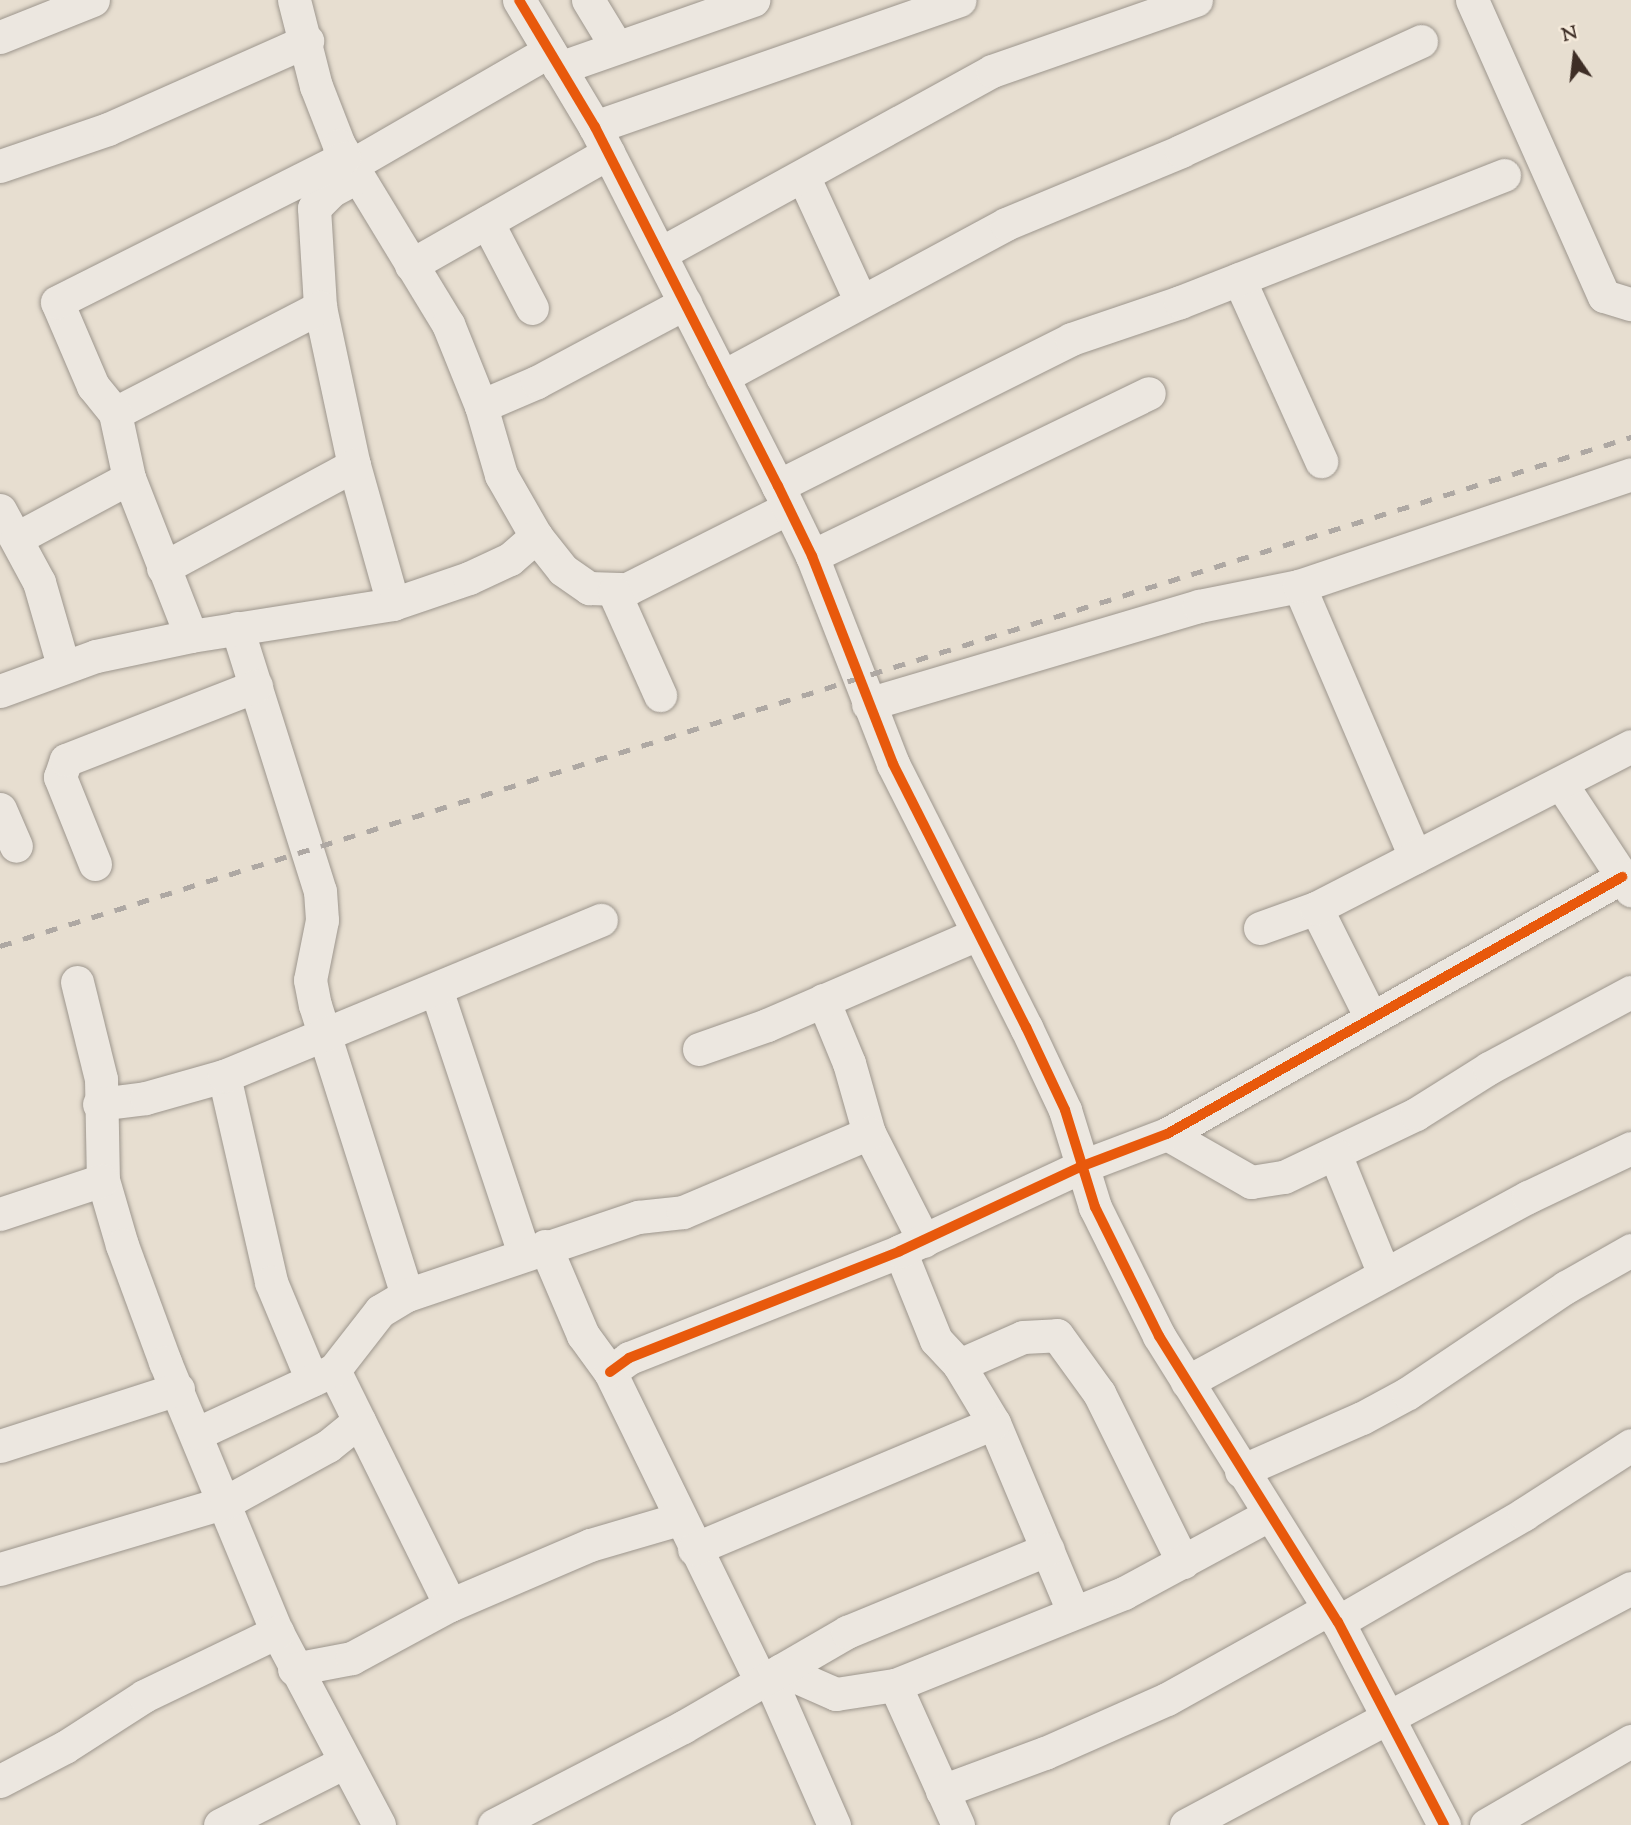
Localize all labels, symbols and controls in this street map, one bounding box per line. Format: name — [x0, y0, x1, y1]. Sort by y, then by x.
text: N — [1559, 20, 1580, 50]
north arrow — [1540, 21, 1610, 91]

